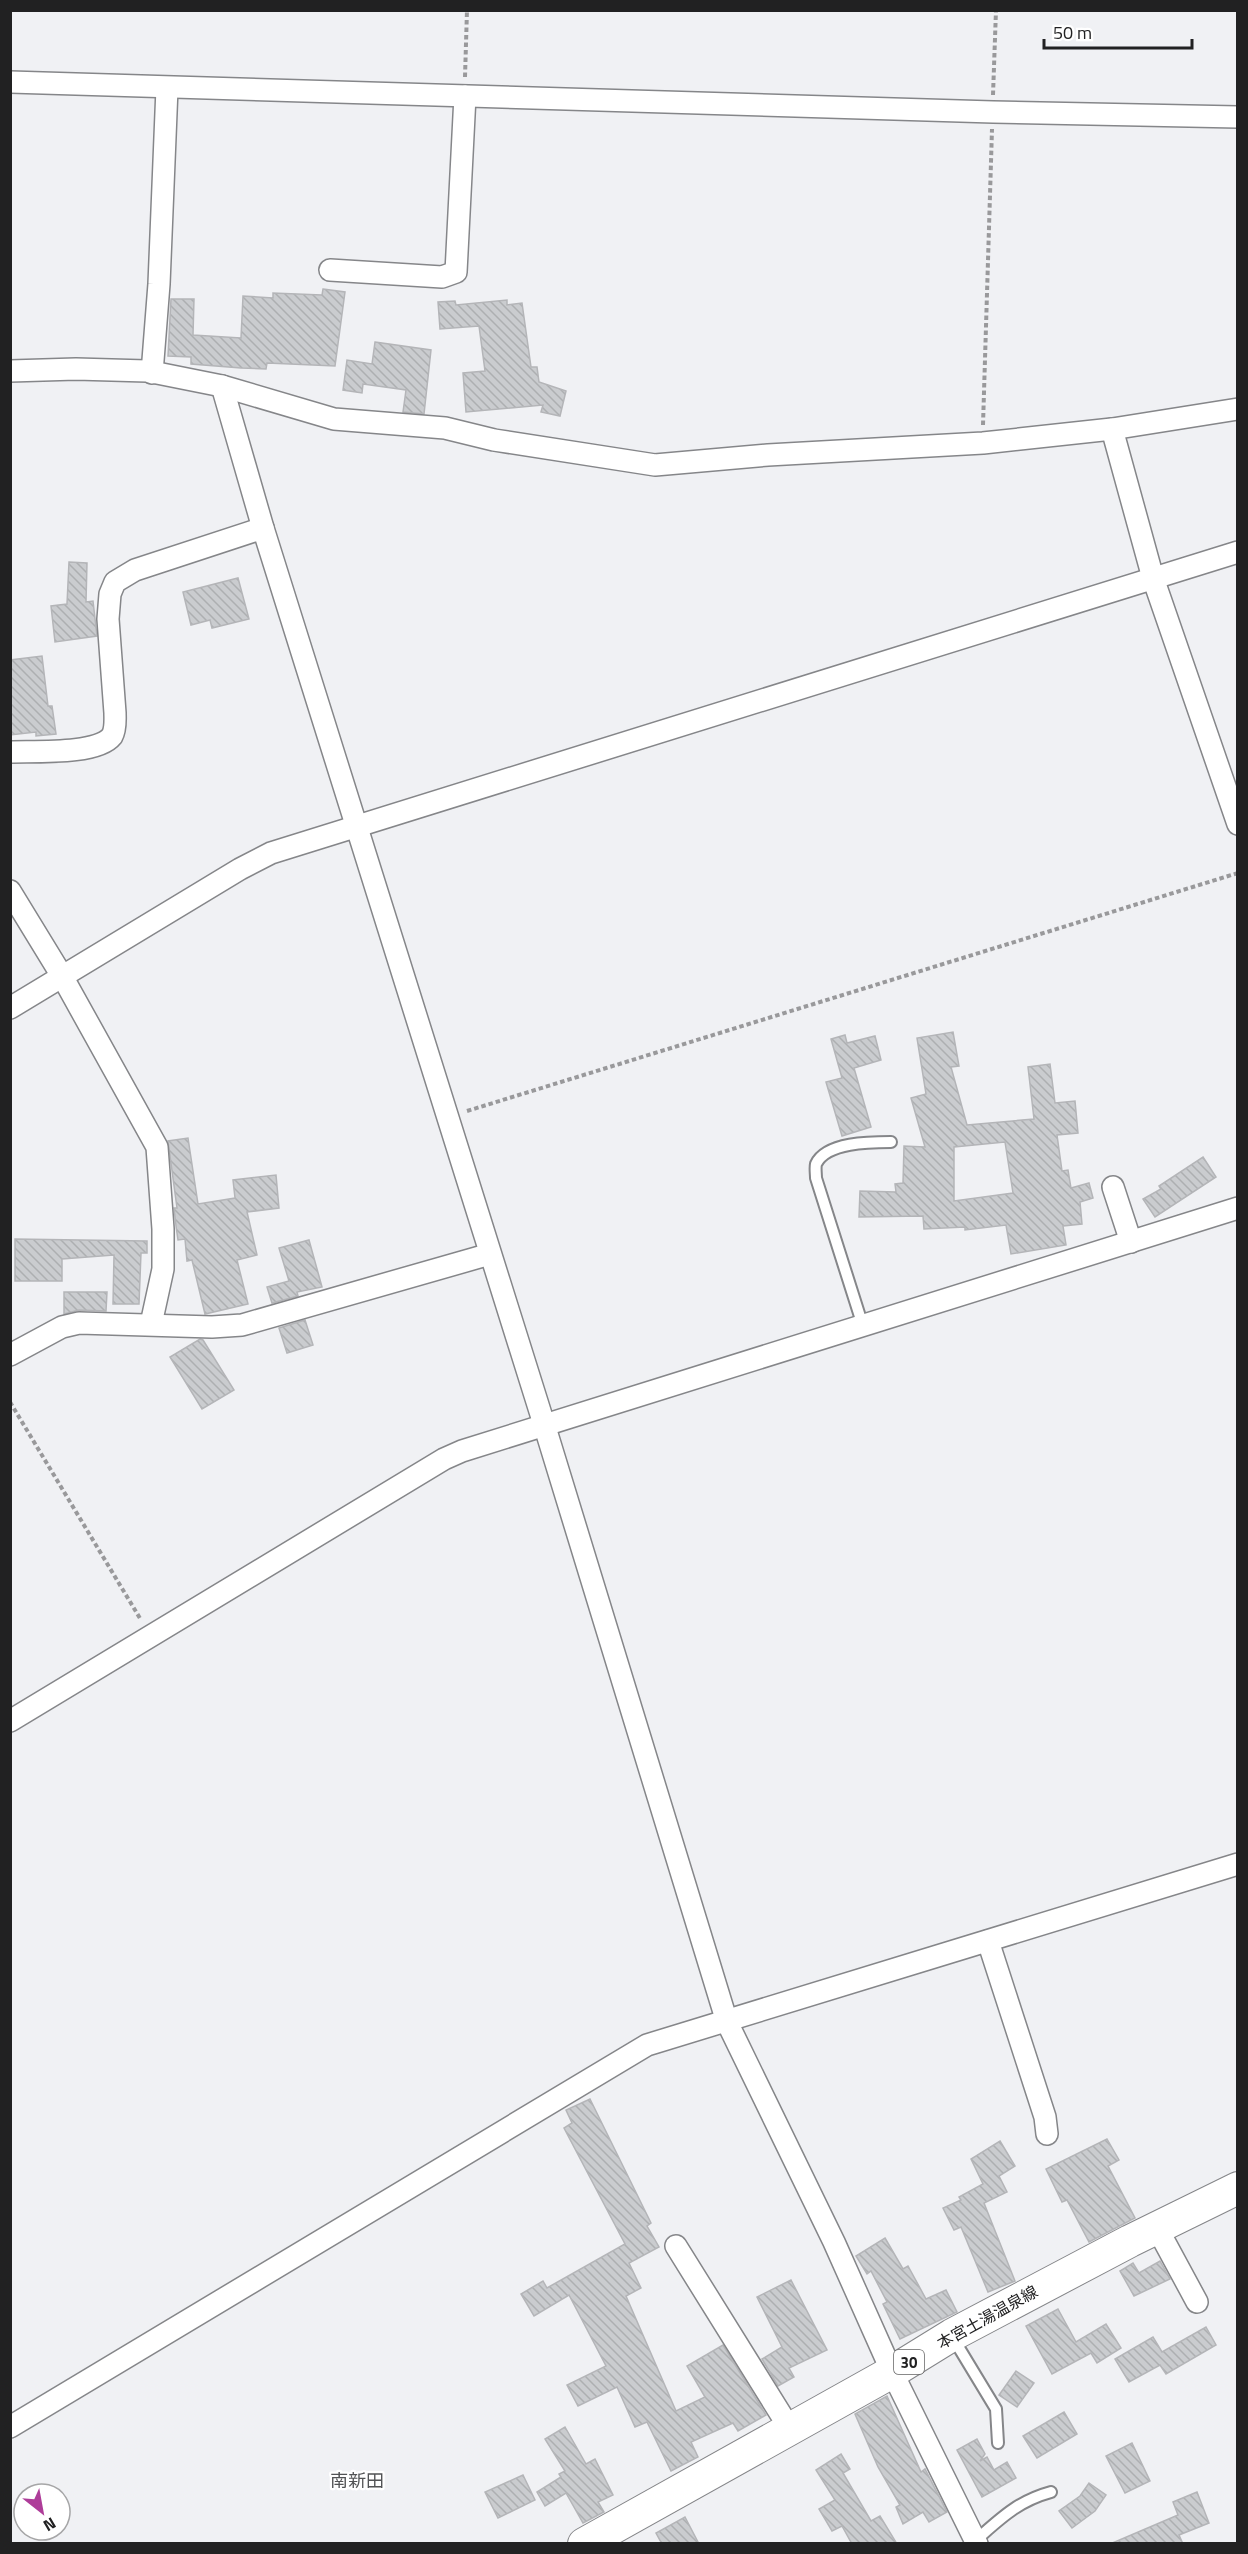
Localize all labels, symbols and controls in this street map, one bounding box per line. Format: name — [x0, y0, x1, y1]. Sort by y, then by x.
scale bar — [1044, 12, 1192, 50]
text: 50 m — [1053, 19, 1092, 46]
street label: 本宮土湯温泉線 — [932, 2279, 1042, 2355]
road number: 30 — [894, 2350, 924, 2374]
district label: 南新田 — [330, 2467, 384, 2494]
north arrow — [12, 2482, 72, 2542]
text: N — [39, 2512, 61, 2538]

